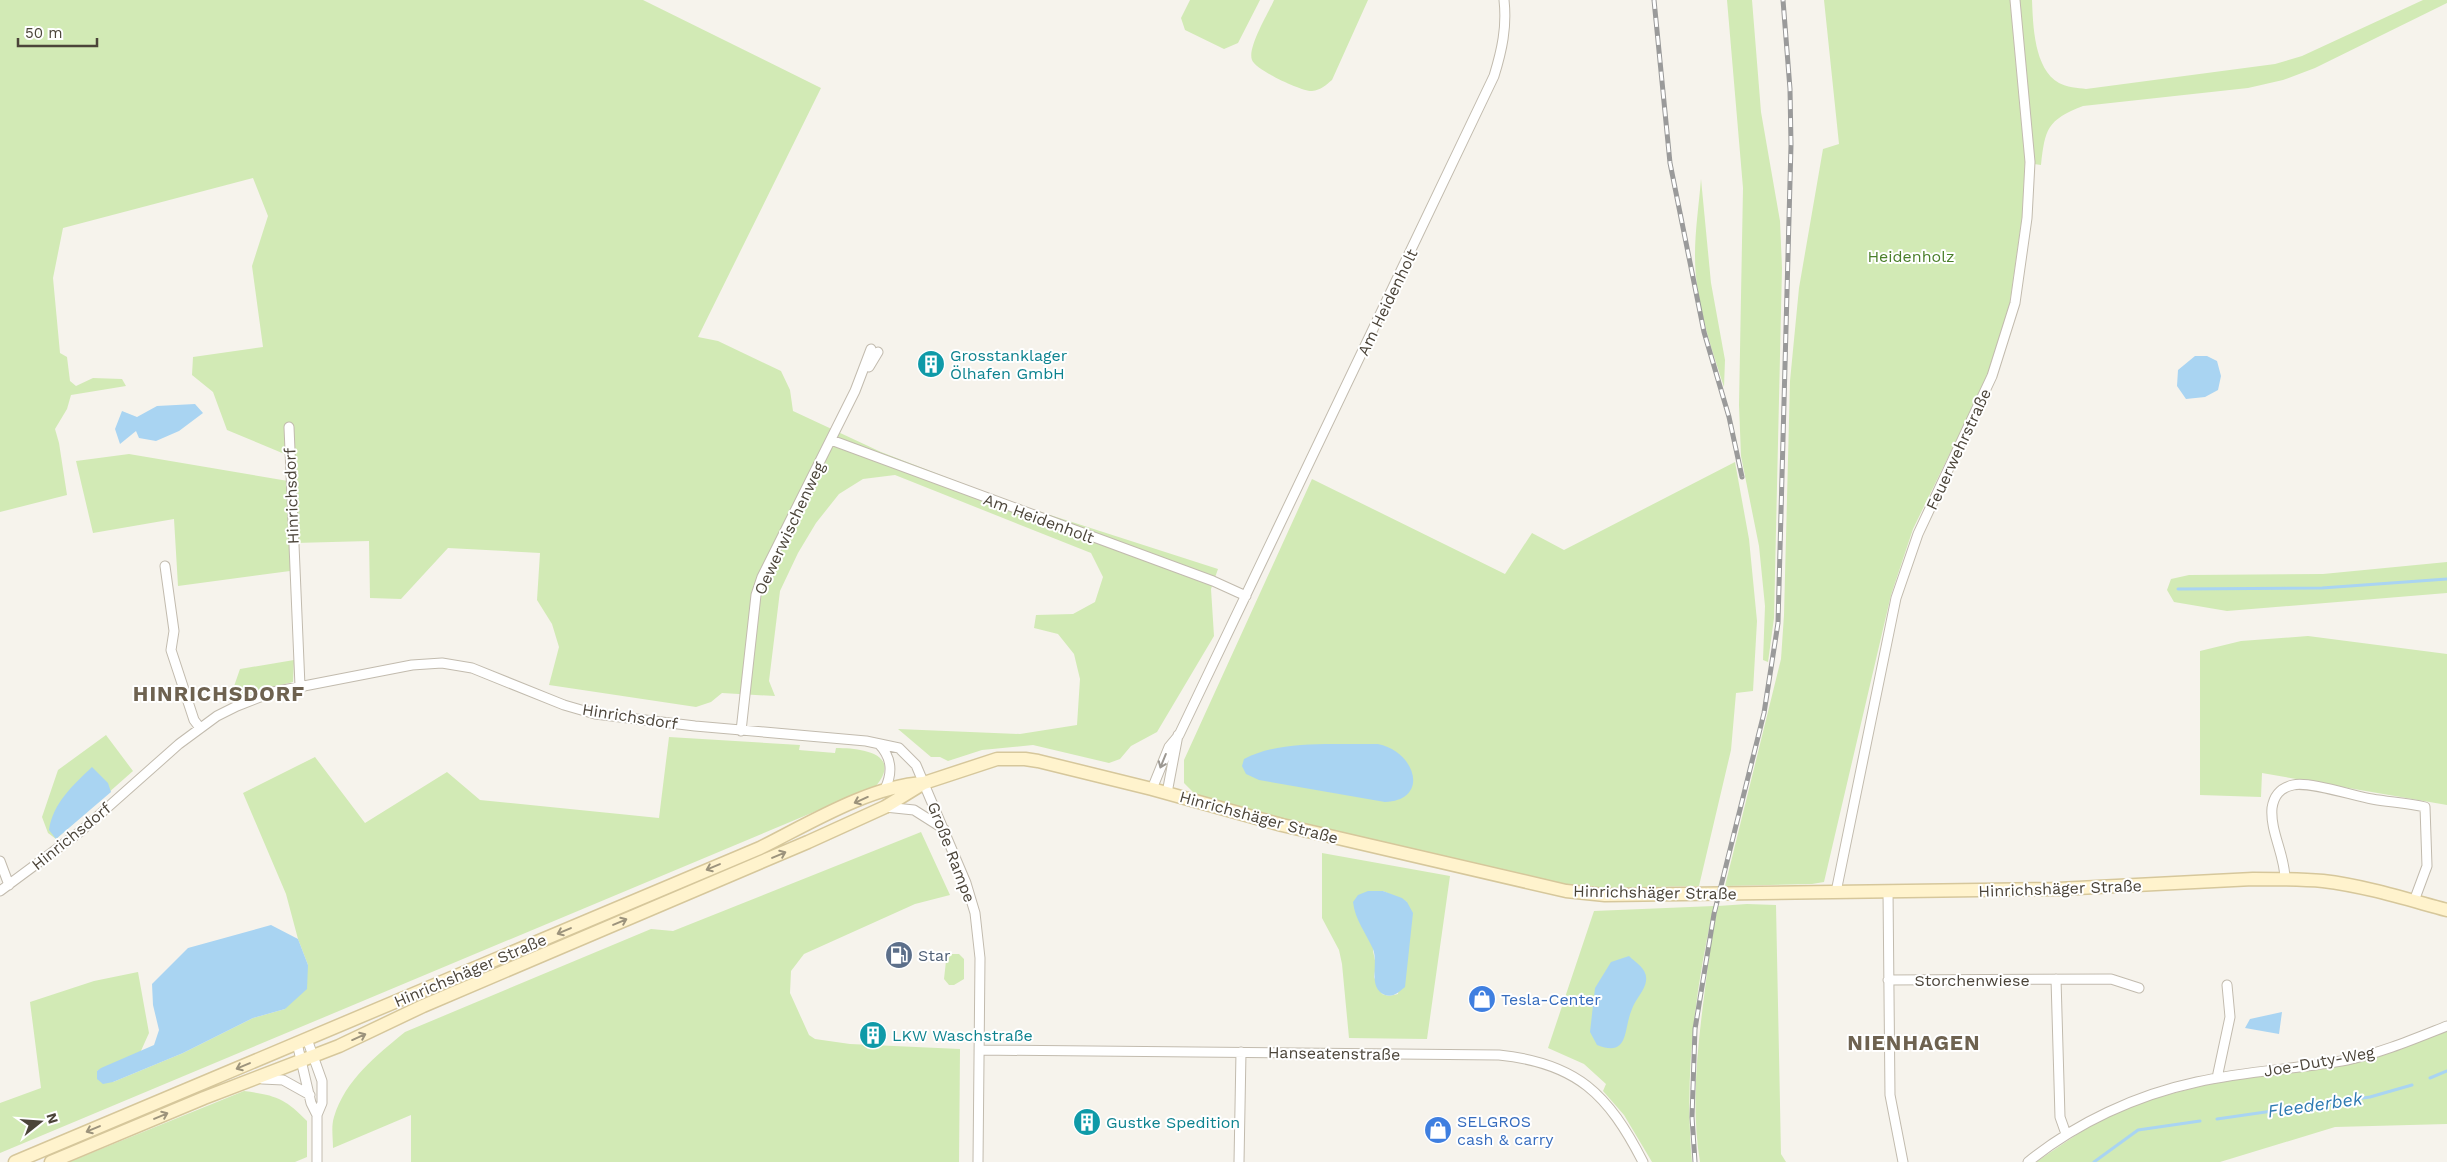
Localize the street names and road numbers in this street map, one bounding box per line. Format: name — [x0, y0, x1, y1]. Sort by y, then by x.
street label: Am Heidenholt — [1353, 246, 1422, 359]
street label: Feuerwehrstraße — [1922, 385, 1995, 513]
street label: Hinrichsdorf — [280, 447, 303, 545]
street label: Oewerwischenweg — [750, 458, 829, 598]
street label: Am Heidenholt — [981, 490, 1097, 547]
street label: Hinrichsdorf — [581, 700, 680, 734]
street label: Hinrichshäger Straße — [1177, 787, 1340, 848]
street label: Hinrichsdorf — [28, 798, 115, 874]
street label: Große Rampe — [924, 799, 979, 905]
street label: Hinrichshäger Straße — [1978, 876, 2142, 901]
street label: Hinrichshäger Straße — [1573, 882, 1737, 903]
street label: Hinrichshäger Straße — [391, 930, 549, 1011]
street label: Storchenwiese — [1914, 971, 2030, 990]
street label: Joe-Duty-Weg — [2262, 1042, 2376, 1081]
street label: Hanseatenstraße — [1268, 1043, 1400, 1064]

